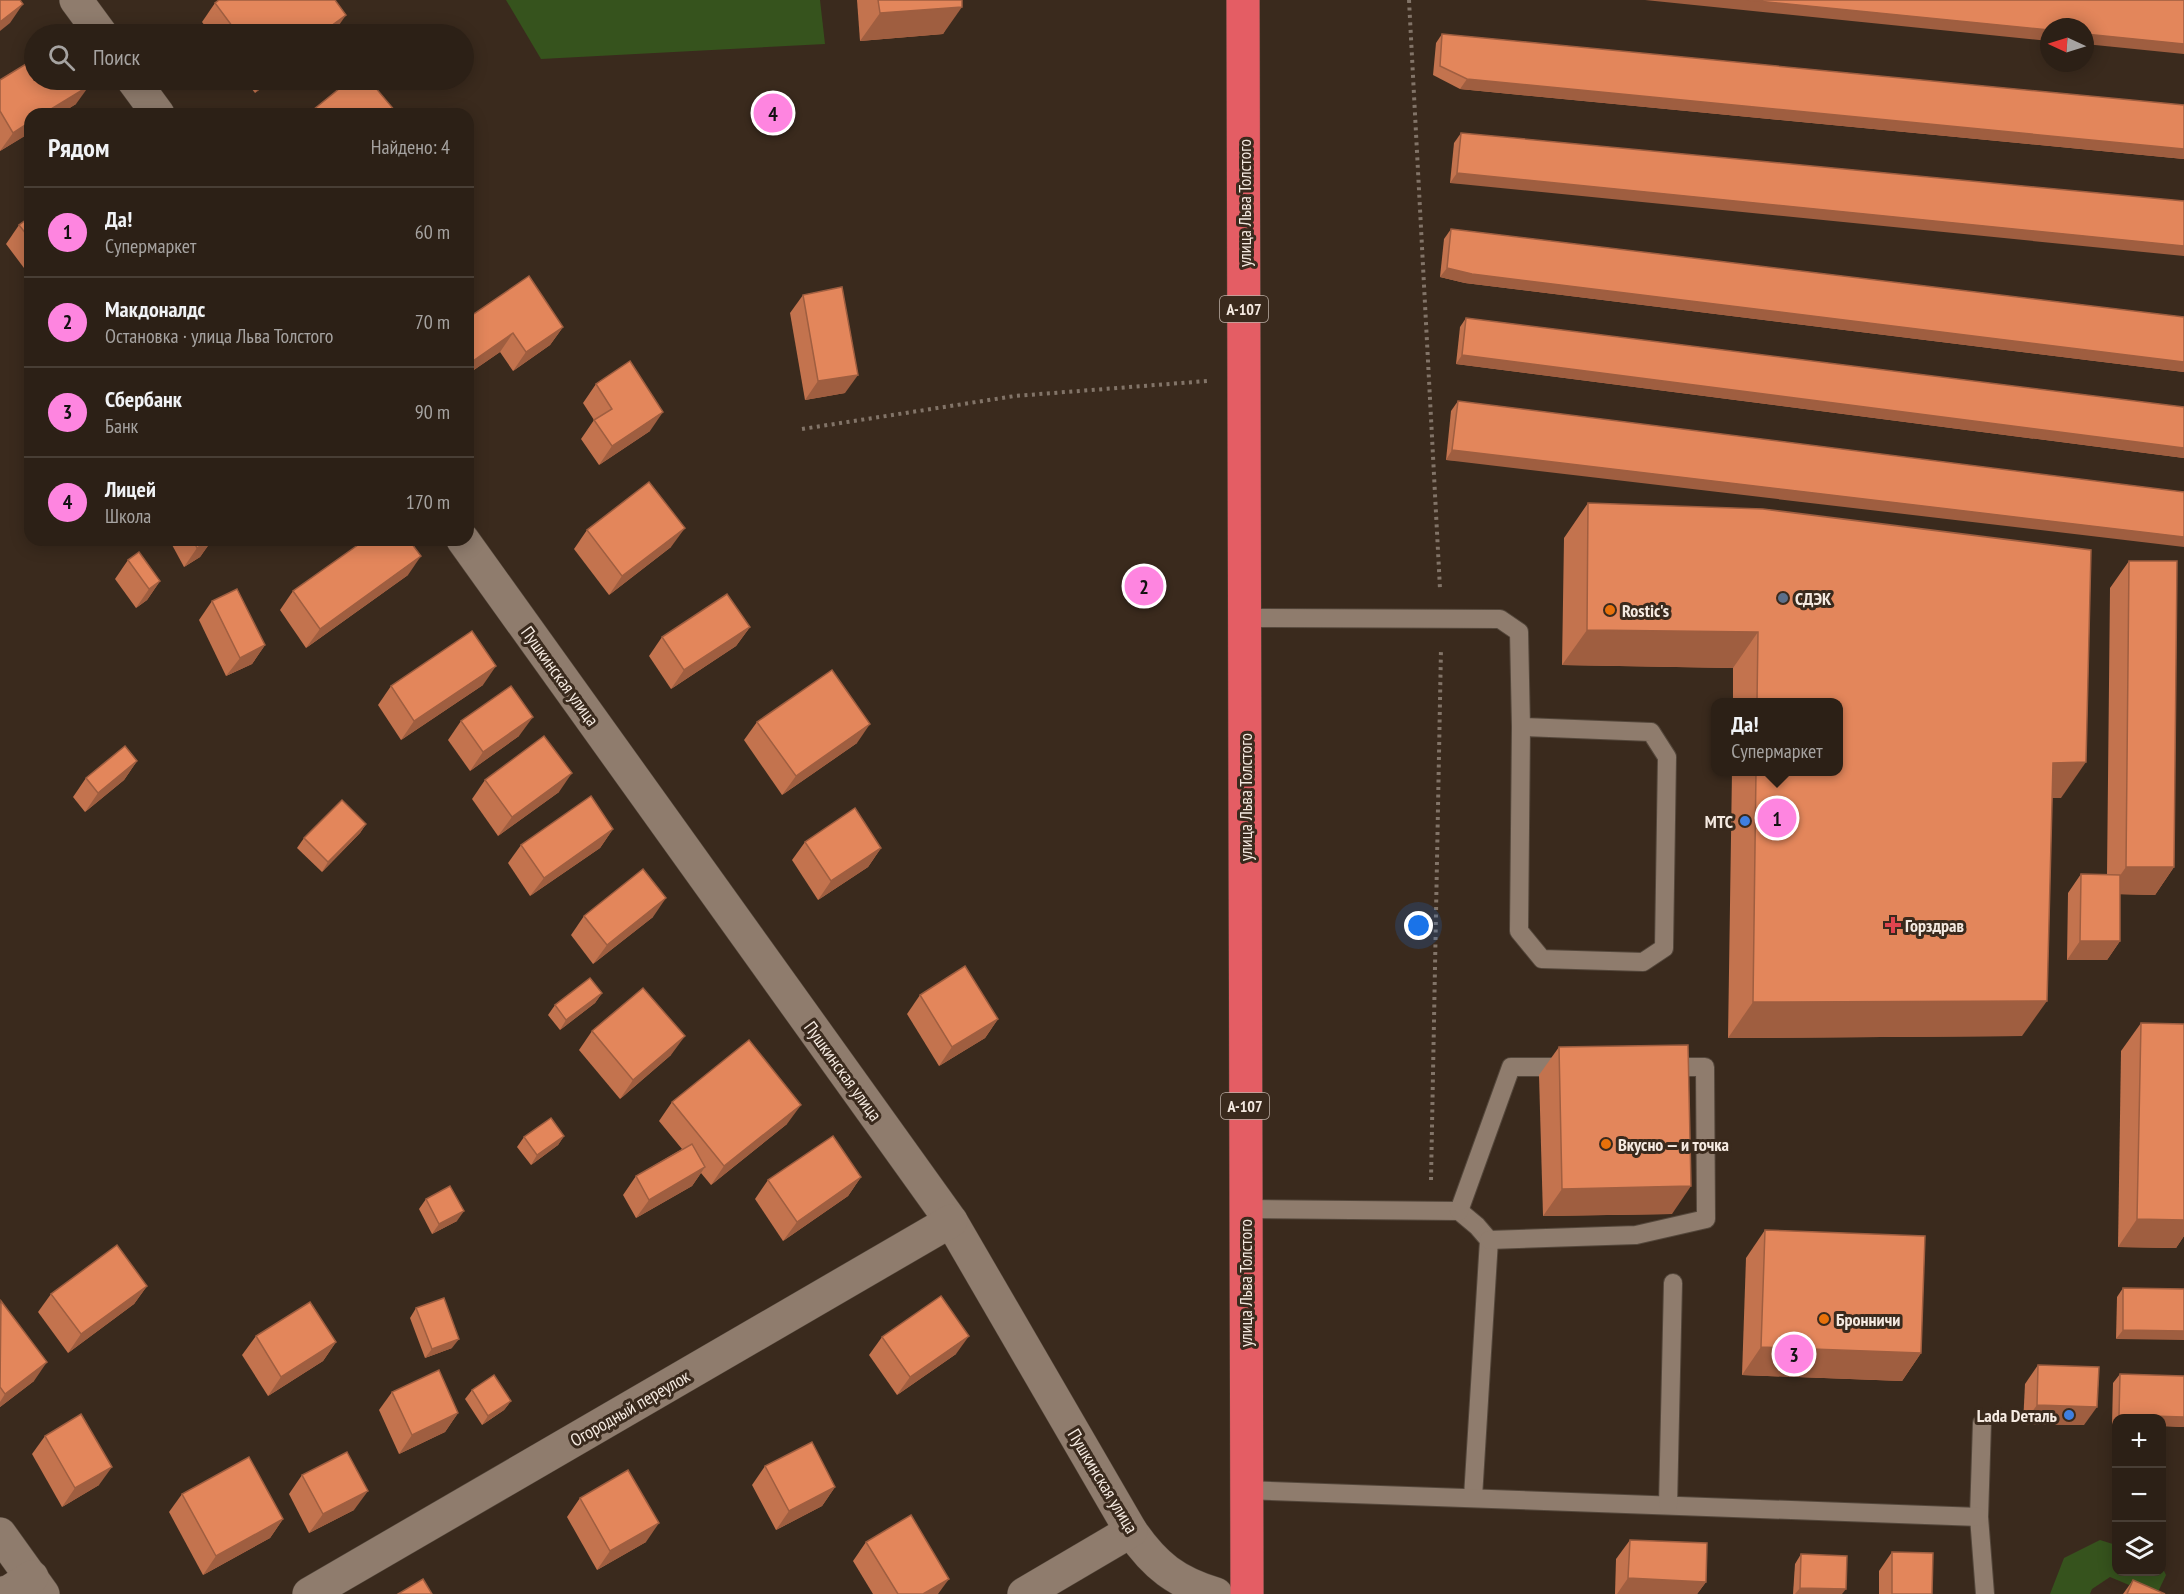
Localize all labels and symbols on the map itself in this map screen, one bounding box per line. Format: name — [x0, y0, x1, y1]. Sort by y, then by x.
north arrow — [2040, 18, 2094, 72]
pin: 4 — [754, 90, 792, 136]
street label: улица Льва Толстого — [1233, 139, 1256, 267]
road number: А-107 — [1220, 296, 1268, 322]
pin: 2 — [1124, 564, 1164, 608]
place label: СДЭК — [1795, 587, 1832, 610]
marker: СДЭК — [1776, 591, 1790, 605]
place label: Rostic's — [1622, 599, 1669, 622]
marker: Rostic's — [1603, 603, 1617, 617]
street label: Пушкинская улица — [516, 622, 604, 730]
street label: улица Льва Толстого — [1234, 733, 1257, 861]
pin: 1 — [1758, 796, 1796, 840]
place label: МТС — [1705, 810, 1733, 833]
marker: МТС — [1738, 814, 1752, 828]
your location — [1404, 911, 1433, 940]
place label: Горздрав — [1905, 914, 1965, 937]
marker: Горздрав — [1886, 918, 1900, 932]
street label: Пушкинская улица — [799, 1017, 887, 1125]
road number: А-107 — [1221, 1093, 1269, 1119]
place label: Вкусно — и точка — [1618, 1133, 1729, 1156]
marker: Вкусно — и точка — [1599, 1137, 1613, 1151]
street label: улица Льва Толстого — [1234, 1219, 1257, 1347]
place label: Бронничи — [1836, 1308, 1900, 1331]
marker: Бронничи — [1817, 1312, 1831, 1326]
pin: 3 — [1774, 1332, 1814, 1376]
street label: Огородный переулок — [566, 1364, 694, 1452]
place label: Lada Dеталь — [1977, 1404, 2058, 1427]
marker: Lada Dеталь — [2062, 1408, 2076, 1422]
street label: Пушкинская улица — [1063, 1425, 1143, 1537]

